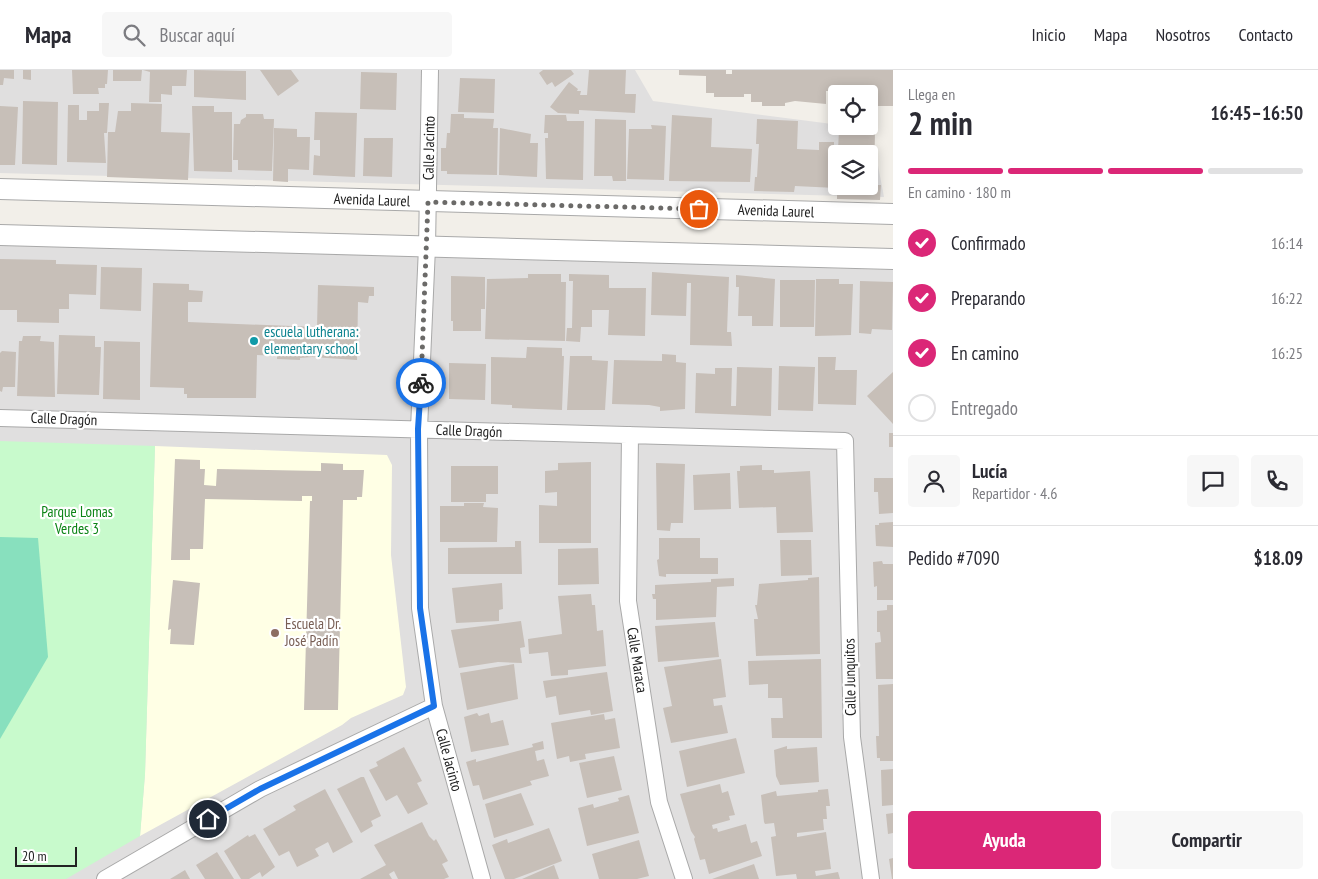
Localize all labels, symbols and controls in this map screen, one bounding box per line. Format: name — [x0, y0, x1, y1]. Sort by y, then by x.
search box — [102, 12, 452, 57]
text: Mapa — [25, 19, 72, 50]
icon: search — [120, 21, 148, 49]
text: Buscar aquí — [160, 23, 235, 47]
text: Inicio — [1032, 23, 1066, 46]
text: Mapa — [1094, 23, 1127, 46]
text: Nosotros — [1155, 23, 1210, 46]
text: Contacto — [1238, 23, 1293, 46]
text: Llega en — [908, 84, 955, 104]
map controls — [828, 85, 878, 195]
button: locate — [828, 85, 878, 135]
text: 16:45–16:50 — [1210, 101, 1303, 125]
text: 2 min — [908, 102, 973, 144]
street label: Calle Jacinto — [418, 116, 439, 180]
button: layers — [828, 145, 878, 195]
text: En camino · 180 m — [908, 182, 1011, 202]
pin — [678, 188, 720, 230]
street label: Avenida Laurel — [333, 189, 411, 210]
icon: bag — [685, 195, 713, 223]
street label: Avenida Laurel — [737, 200, 815, 221]
icon: check — [908, 229, 936, 257]
text: Confirmado — [951, 231, 1026, 255]
text: 16:14 — [1271, 233, 1303, 253]
icon: check — [908, 284, 936, 312]
text: Preparando — [951, 286, 1026, 310]
text: 16:22 — [1271, 288, 1303, 308]
place label: escuela lutherana: elementary school — [264, 322, 359, 358]
marker: escuela lutherana: elementary school — [248, 335, 260, 347]
icon: check — [908, 339, 936, 367]
text: En camino — [951, 341, 1019, 365]
text: 16:25 — [1271, 343, 1303, 363]
courier — [396, 358, 446, 408]
icon: bike — [407, 369, 435, 397]
text: Entregado — [951, 396, 1018, 420]
street label: Calle Dragón — [30, 408, 98, 429]
street label: Calle Dragón — [435, 420, 503, 441]
button: person — [908, 455, 960, 507]
button: chat — [1187, 455, 1239, 507]
button: phone — [1251, 455, 1303, 507]
text: Lucía — [972, 459, 1007, 483]
text: Repartidor · 4.6 — [972, 483, 1057, 503]
park label: Parque Lomas Verdes 3 — [41, 502, 113, 538]
text: Pedido #7090 — [908, 546, 999, 570]
text: $18.09 — [1254, 546, 1303, 570]
place label: Escuela Dr. José Padín — [284, 614, 341, 650]
street label: Calle Maraca — [623, 626, 652, 694]
marker: Escuela Dr. José Padín — [269, 627, 281, 639]
street label: Calle Junquitos — [839, 638, 860, 716]
street label: Calle Jacinto — [432, 726, 467, 793]
pin — [187, 798, 229, 840]
icon: home — [194, 805, 222, 833]
button: Ayuda — [908, 811, 1101, 869]
button: Compartir — [1111, 811, 1303, 869]
scale bar — [15, 844, 78, 867]
text: 20 m — [22, 847, 47, 865]

